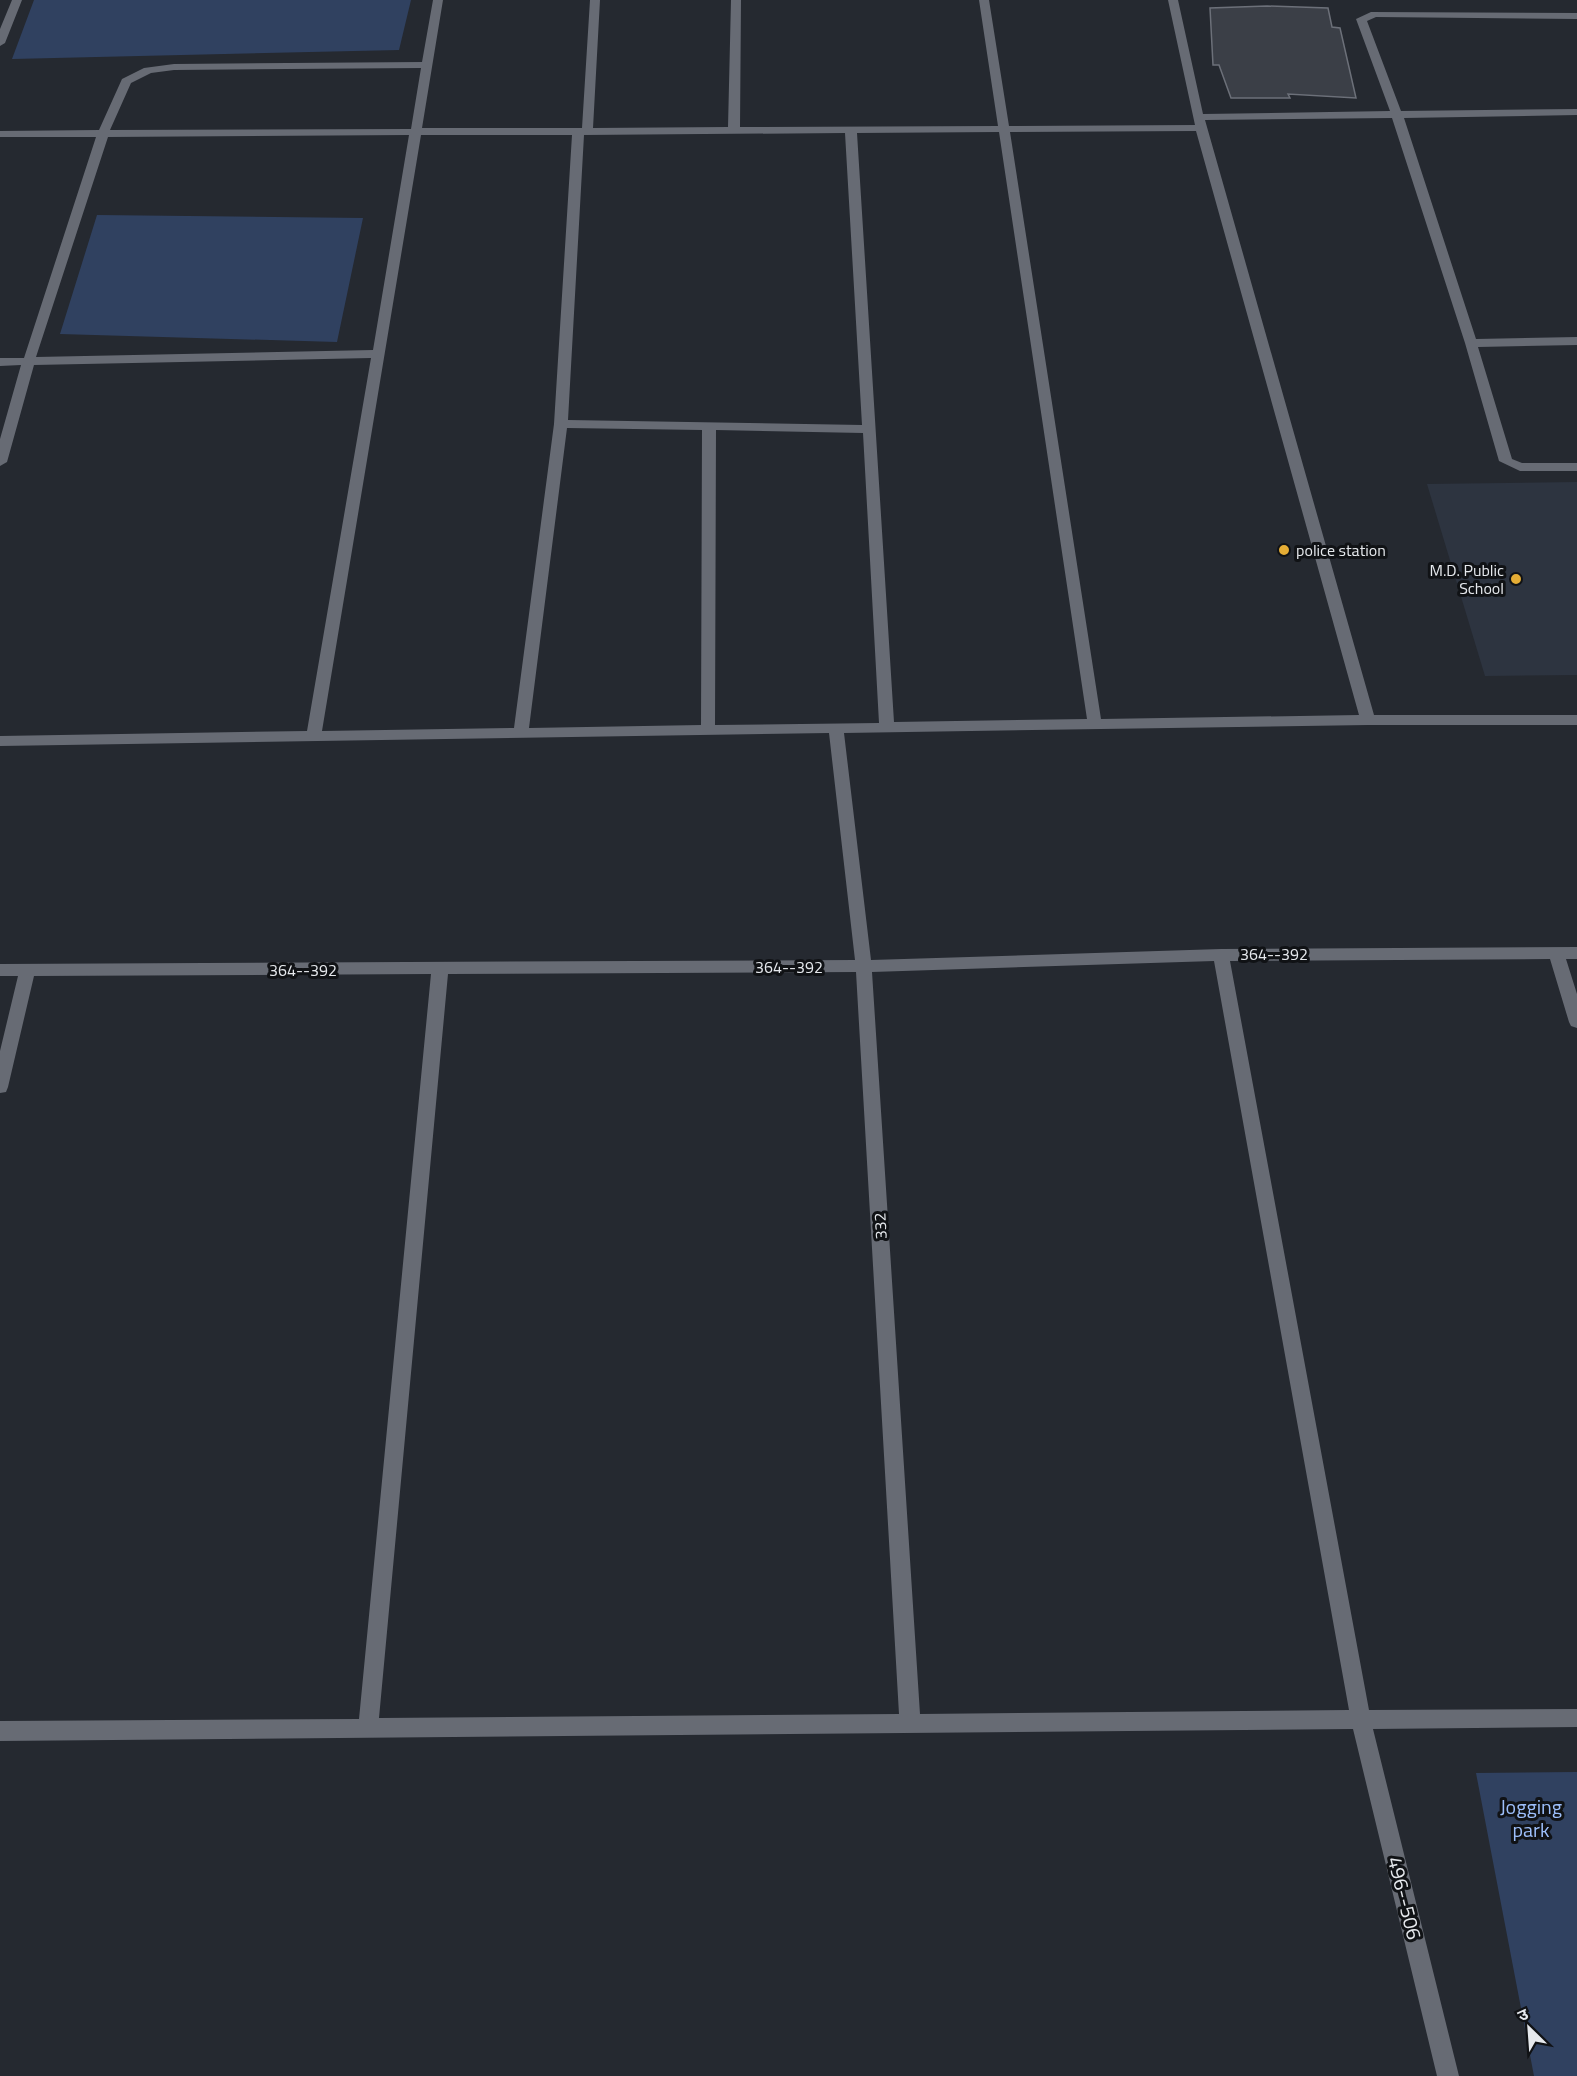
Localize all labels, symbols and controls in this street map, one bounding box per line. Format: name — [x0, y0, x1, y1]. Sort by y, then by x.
place label: police station — [1296, 538, 1386, 562]
marker: police station — [1277, 543, 1291, 557]
place label: M.D. Public School — [1429, 558, 1504, 600]
marker: M.D. Public School — [1509, 572, 1523, 586]
street label: 364--392 — [1240, 942, 1308, 966]
street label: 364--392 — [755, 955, 823, 979]
street label: 364--392 — [269, 958, 337, 982]
street label: 332 — [867, 1212, 893, 1240]
park label: Jogging park — [1500, 1791, 1562, 1845]
street label: 496--506 — [1380, 1853, 1430, 1943]
north arrow — [1499, 1998, 1559, 2058]
text: उ — [1513, 2001, 1533, 2027]

